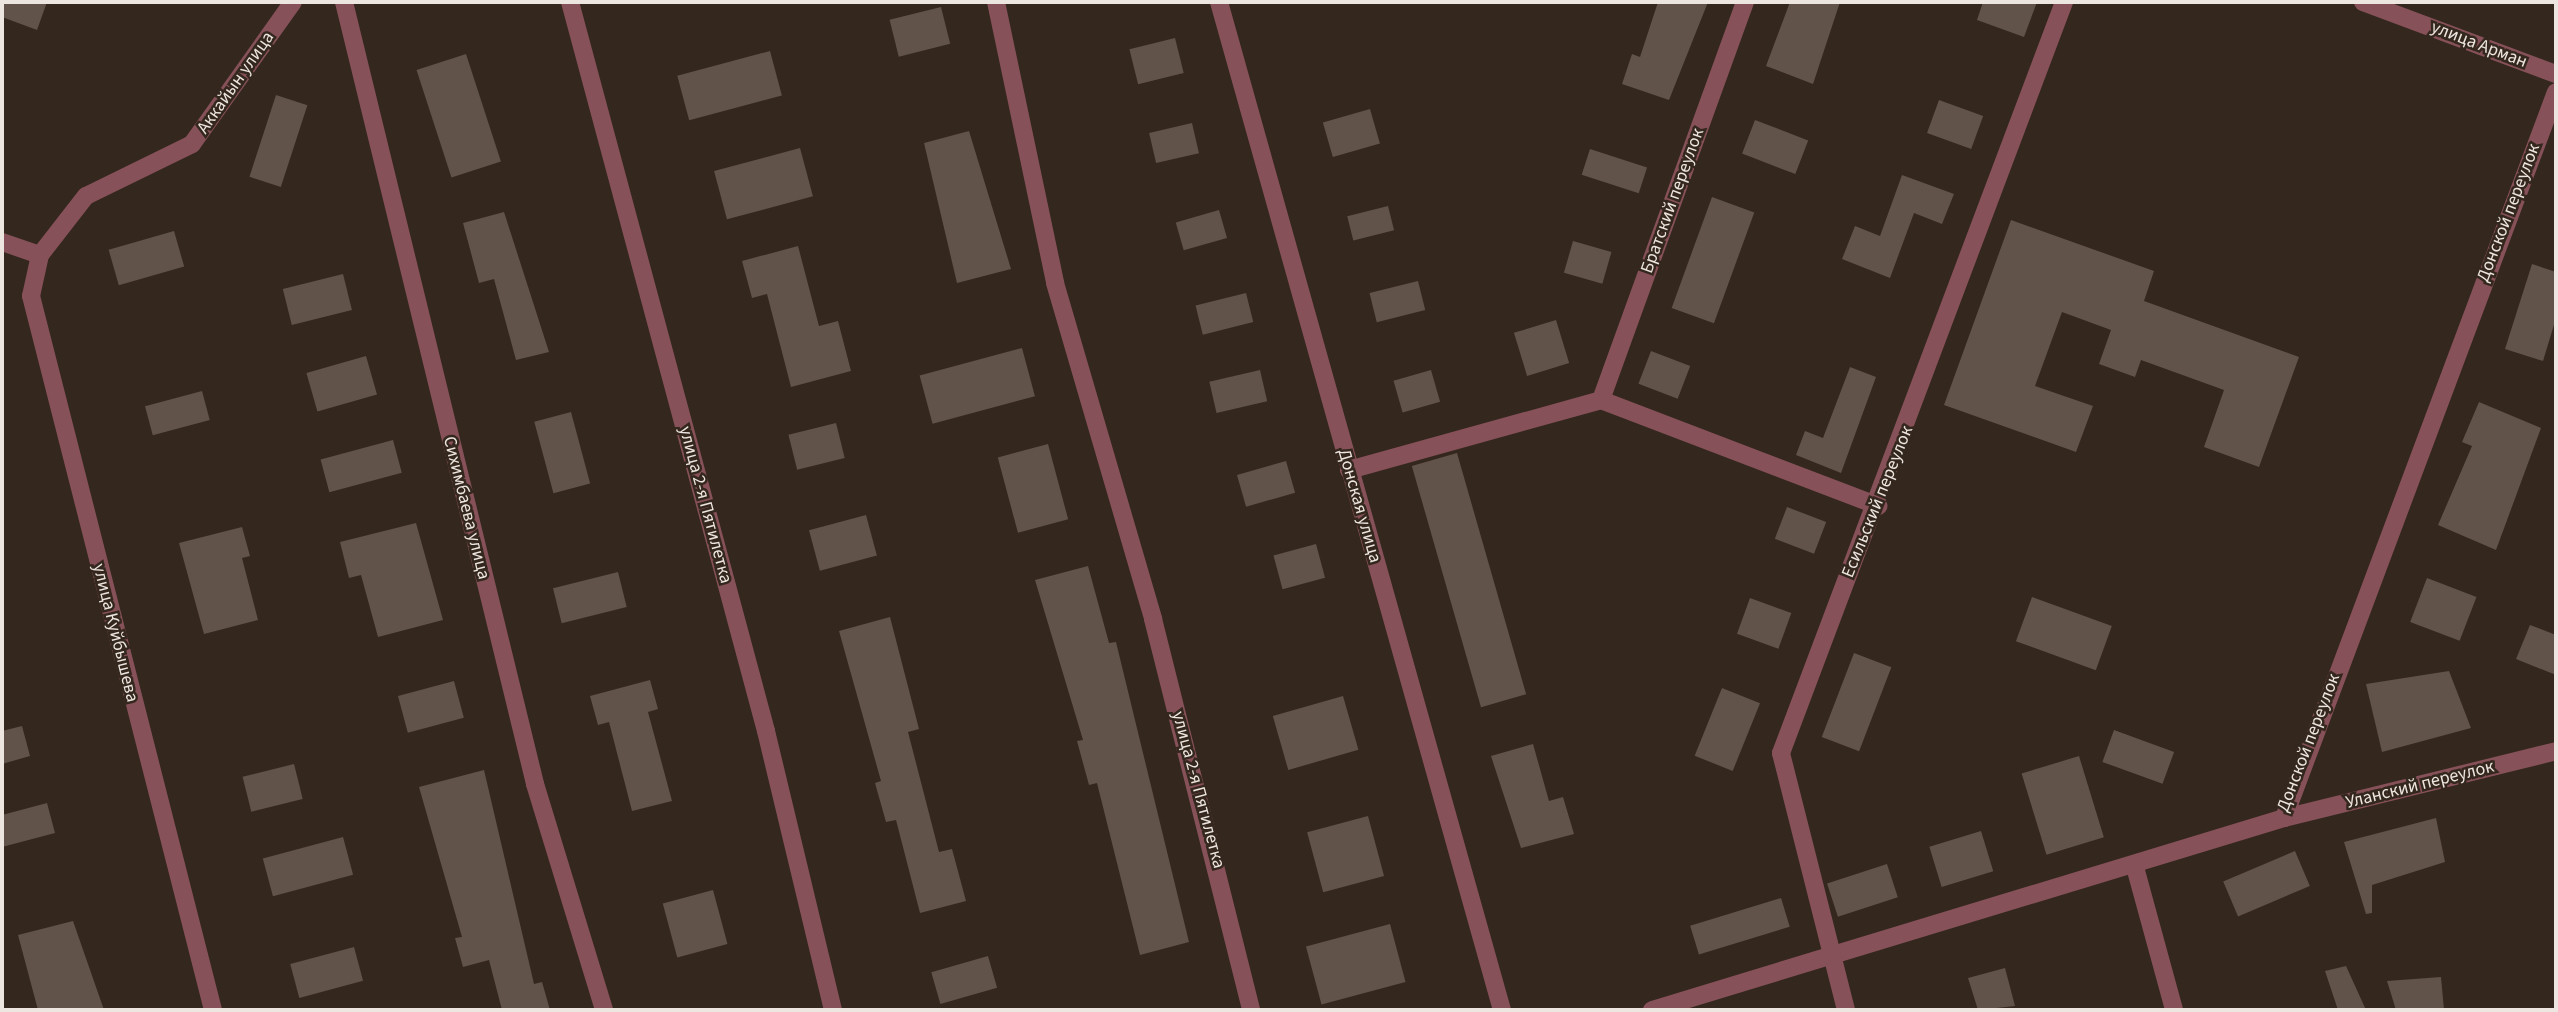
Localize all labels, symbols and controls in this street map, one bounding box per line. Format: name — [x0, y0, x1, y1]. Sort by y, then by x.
street label: улица Арман — [2428, 17, 2530, 73]
street label: Аккайын улица — [193, 28, 279, 138]
street label: Братский переулок — [1637, 126, 1709, 276]
street label: Донской переулок — [2473, 141, 2545, 285]
street label: Есильский переулок — [1838, 423, 1918, 581]
street label: улица 2-я Пятилетка — [674, 424, 736, 586]
street label: Сихимбаева улица — [438, 434, 494, 582]
street label: Донская улица — [1332, 447, 1386, 565]
street label: улица Куйбышева — [87, 561, 143, 705]
street label: Донской переулок — [2273, 671, 2345, 815]
street label: улица 2-я Пятилетка — [1167, 709, 1229, 871]
street label: Уланский переулок — [2344, 756, 2496, 814]

